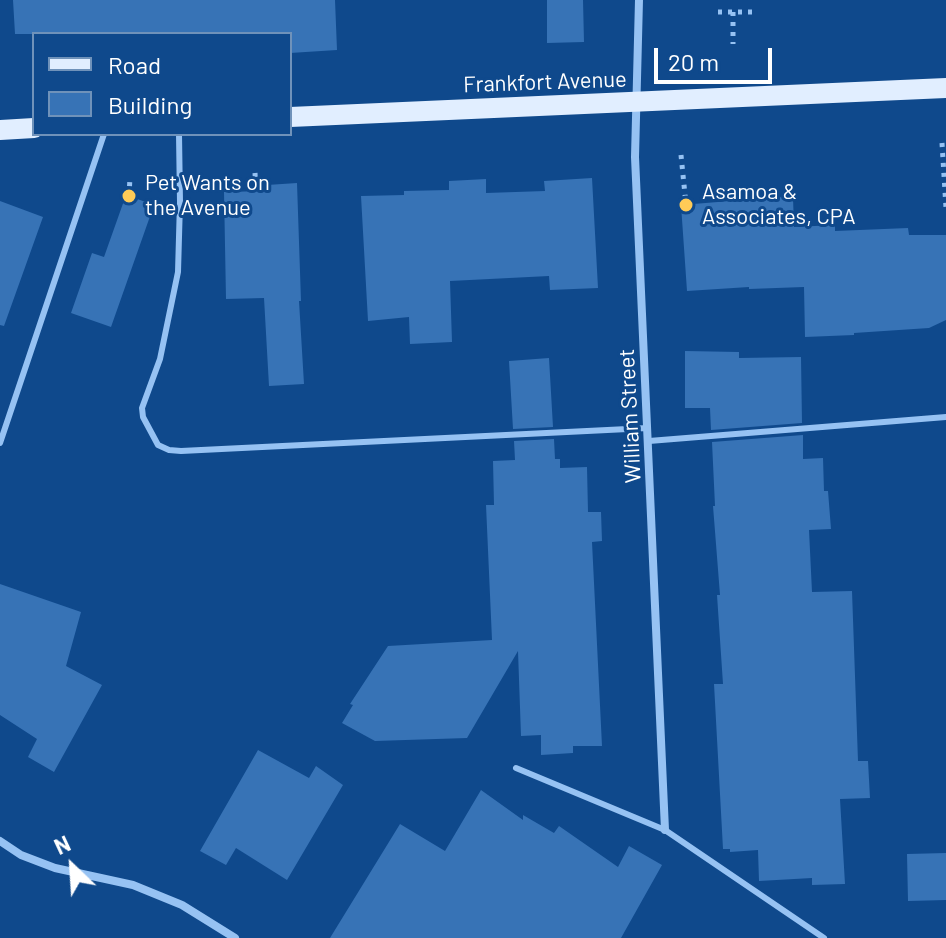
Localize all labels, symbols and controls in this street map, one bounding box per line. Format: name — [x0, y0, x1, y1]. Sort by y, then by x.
legend — [32, 32, 292, 136]
scale bar — [658, 32, 776, 82]
text: 20 m — [668, 47, 719, 76]
text: Road — [108, 50, 161, 79]
street label: Frankfort Avenue — [463, 66, 627, 98]
text: Building — [108, 90, 192, 119]
place label: Pet Wants on the Avenue — [145, 170, 270, 222]
place label: Asamoa & Associates, CPA — [702, 179, 856, 230]
marker: Pet Wants on the Avenue — [120, 187, 138, 205]
marker: Asamoa & Associates, CPA — [677, 196, 695, 214]
street label: William Street — [613, 348, 647, 484]
north arrow — [32, 826, 112, 906]
text: N — [50, 829, 74, 859]

